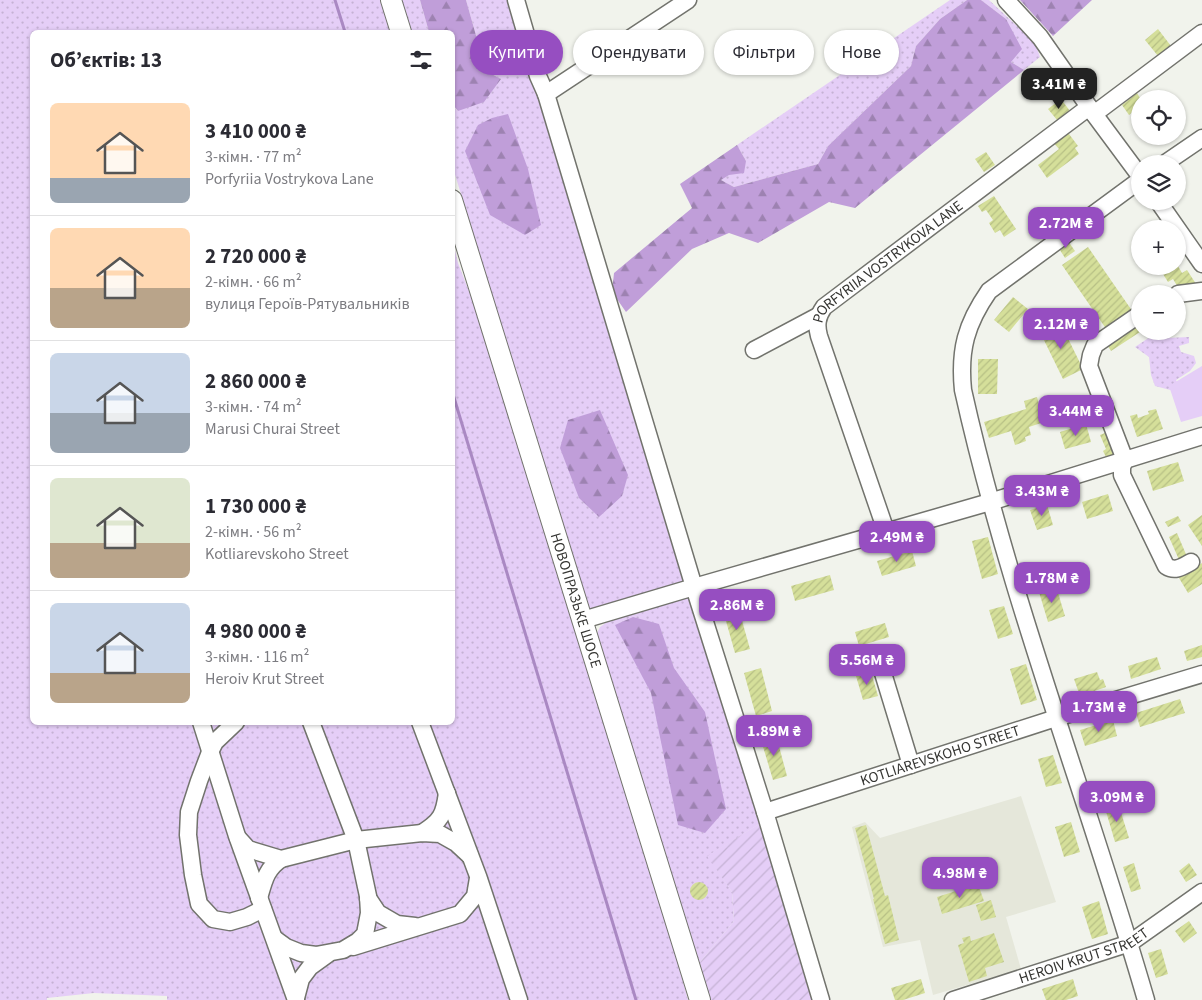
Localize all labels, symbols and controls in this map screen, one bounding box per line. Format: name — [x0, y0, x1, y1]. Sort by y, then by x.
chip: Купити — [470, 30, 563, 75]
chip: Орендувати — [573, 30, 704, 75]
chip: Фільтри — [714, 30, 814, 75]
chip: Нове — [824, 30, 899, 75]
text: Об’єктів: 13 — [50, 45, 162, 75]
icon: filters — [407, 46, 435, 74]
pin: 3.41M ₴ — [1013, 68, 1105, 110]
text: 3.41M ₴ — [1032, 73, 1086, 95]
map controls — [1131, 90, 1186, 340]
button: locate — [1131, 90, 1186, 145]
text: 3 410 000 ₴ — [205, 116, 306, 146]
icon: home — [90, 123, 150, 183]
text: 3-кімн. · 77 m² — [205, 146, 302, 168]
button: layers — [1131, 155, 1186, 210]
text: Porfyriia Vostrykova Lane — [205, 168, 374, 190]
street label: PORFYRIIA VOSTRYKOVA LANE — [808, 196, 967, 325]
pin: 2.72M ₴ — [1020, 206, 1112, 249]
text: 2.72M ₴ — [1039, 212, 1093, 234]
button: + — [1131, 220, 1186, 275]
text: 2 720 000 ₴ — [205, 241, 306, 271]
icon: home — [90, 248, 150, 308]
text: 2-кімн. · 66 m² — [205, 271, 302, 293]
button: − — [1131, 285, 1186, 340]
text: вулиця Героїв-Рятувальників — [205, 293, 410, 315]
pin: 2.12M ₴ — [1015, 308, 1107, 350]
text: 2.12M ₴ — [1034, 313, 1088, 335]
text: 2 860 000 ₴ — [205, 366, 306, 396]
icon: home — [90, 373, 150, 433]
pin: 3.44M ₴ — [1030, 394, 1122, 437]
text: 3-кімн. · 74 m² — [205, 396, 302, 418]
text: 3.44M ₴ — [1049, 400, 1103, 422]
text: Marusi Churai Street — [205, 418, 340, 440]
pin: 3.43M ₴ — [996, 474, 1088, 517]
text: 3.43M ₴ — [1015, 480, 1069, 502]
text: 1 730 000 ₴ — [205, 491, 306, 521]
icon: home — [90, 498, 150, 558]
pin: 2.49M ₴ — [851, 520, 943, 563]
text: 2-кімн. · 56 m² — [205, 521, 302, 543]
text: 2.49M ₴ — [870, 526, 924, 548]
street label: НОВОПРАЗЬКЕ ШОСЕ — [545, 530, 606, 671]
text: Kotliarevskoho Street — [205, 543, 349, 565]
pin: 1.78M ₴ — [1006, 562, 1098, 604]
text: 1.78M ₴ — [1025, 567, 1079, 589]
pin: 2.86M ₴ — [691, 588, 783, 631]
text: 2.86M ₴ — [710, 594, 764, 616]
text: 4 980 000 ₴ — [205, 616, 306, 646]
icon: home — [90, 623, 150, 683]
pin: 5.56M ₴ — [821, 644, 913, 686]
text: 3-кімн. · 116 m² — [205, 646, 309, 668]
text: 5.56M ₴ — [840, 649, 894, 671]
text: Heroiv Krut Street — [205, 668, 324, 690]
pin: 1.73M ₴ — [1053, 690, 1145, 733]
text: 1.73M ₴ — [1072, 696, 1126, 718]
pin: 1.89M ₴ — [728, 714, 820, 757]
text: 1.89M ₴ — [747, 720, 801, 742]
street label: KOTLIAREVSKOHO STREET — [858, 720, 1023, 792]
pin: 3.09M ₴ — [1071, 780, 1163, 823]
text: 3.09M ₴ — [1090, 786, 1144, 808]
pin: 4.98M ₴ — [914, 856, 1006, 899]
text: 4.98M ₴ — [933, 862, 987, 884]
street label: HEROIV KRUT STREET — [1016, 923, 1153, 989]

